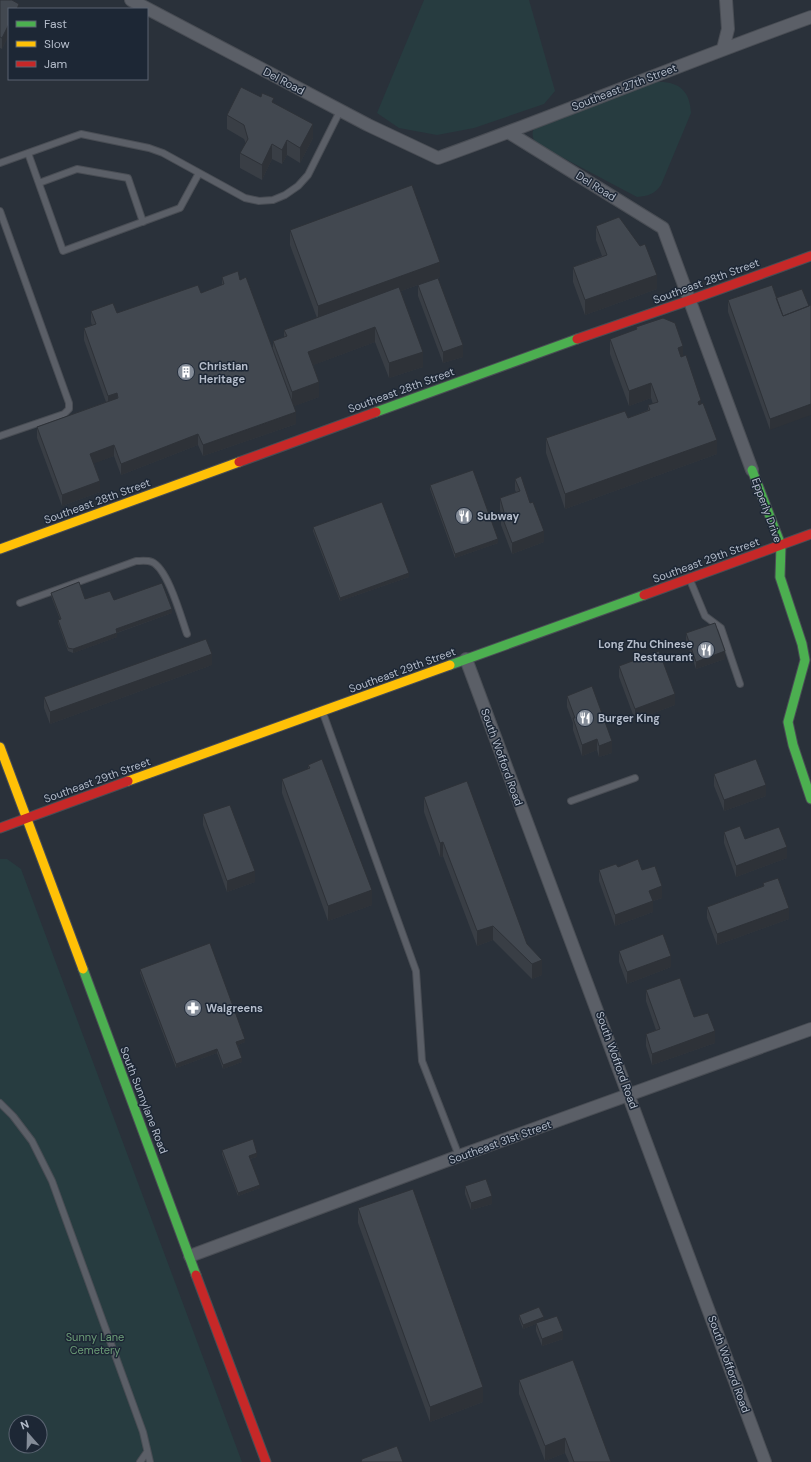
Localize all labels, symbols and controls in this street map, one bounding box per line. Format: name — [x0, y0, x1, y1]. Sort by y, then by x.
legend — [8, 8, 148, 80]
text: Fast — [44, 16, 67, 32]
text: Slow — [44, 36, 70, 52]
text: Jam — [44, 56, 67, 72]
street label: Southeast 27th Street — [570, 61, 678, 113]
street label: Del Road — [261, 64, 307, 98]
street label: Del Road — [573, 168, 619, 204]
street label: Southeast 28th Street — [651, 255, 761, 307]
place label: Christian Heritage — [199, 359, 248, 386]
building icon: Christian Heritage — [176, 362, 196, 382]
street label: Southeast 28th Street — [346, 364, 456, 416]
street label: Southeast 28th Street — [42, 475, 152, 527]
street label: Epperly Drive — [749, 476, 785, 544]
restaurant icon: Subway — [454, 506, 474, 526]
place label: Subway — [477, 509, 519, 523]
street label: Southeast 29th Street — [651, 534, 761, 586]
place label: Long Zhu Chinese Restaurant — [598, 637, 693, 664]
restaurant icon: Long Zhu Chinese Restaurant — [696, 640, 716, 660]
street label: Southeast 29th Street — [347, 644, 457, 696]
street label: South Wofford Road — [478, 706, 526, 808]
restaurant icon: Burger King — [575, 708, 595, 728]
place label: Burger King — [598, 711, 660, 725]
street label: Southeast 29th Street — [42, 754, 152, 806]
pharmacy icon: Walgreens — [183, 998, 203, 1018]
place label: Walgreens — [206, 1001, 263, 1015]
street label: South Wofford Road — [593, 1009, 641, 1111]
street label: South Sunnylane Road — [117, 1044, 171, 1156]
street label: Southeast 31st Street — [447, 1117, 553, 1167]
street label: South Wofford Road — [705, 1313, 753, 1415]
park label: Sunny Lane Cemetery — [66, 1330, 124, 1357]
north arrow — [8, 1414, 48, 1454]
text: N — [18, 1417, 31, 1433]

